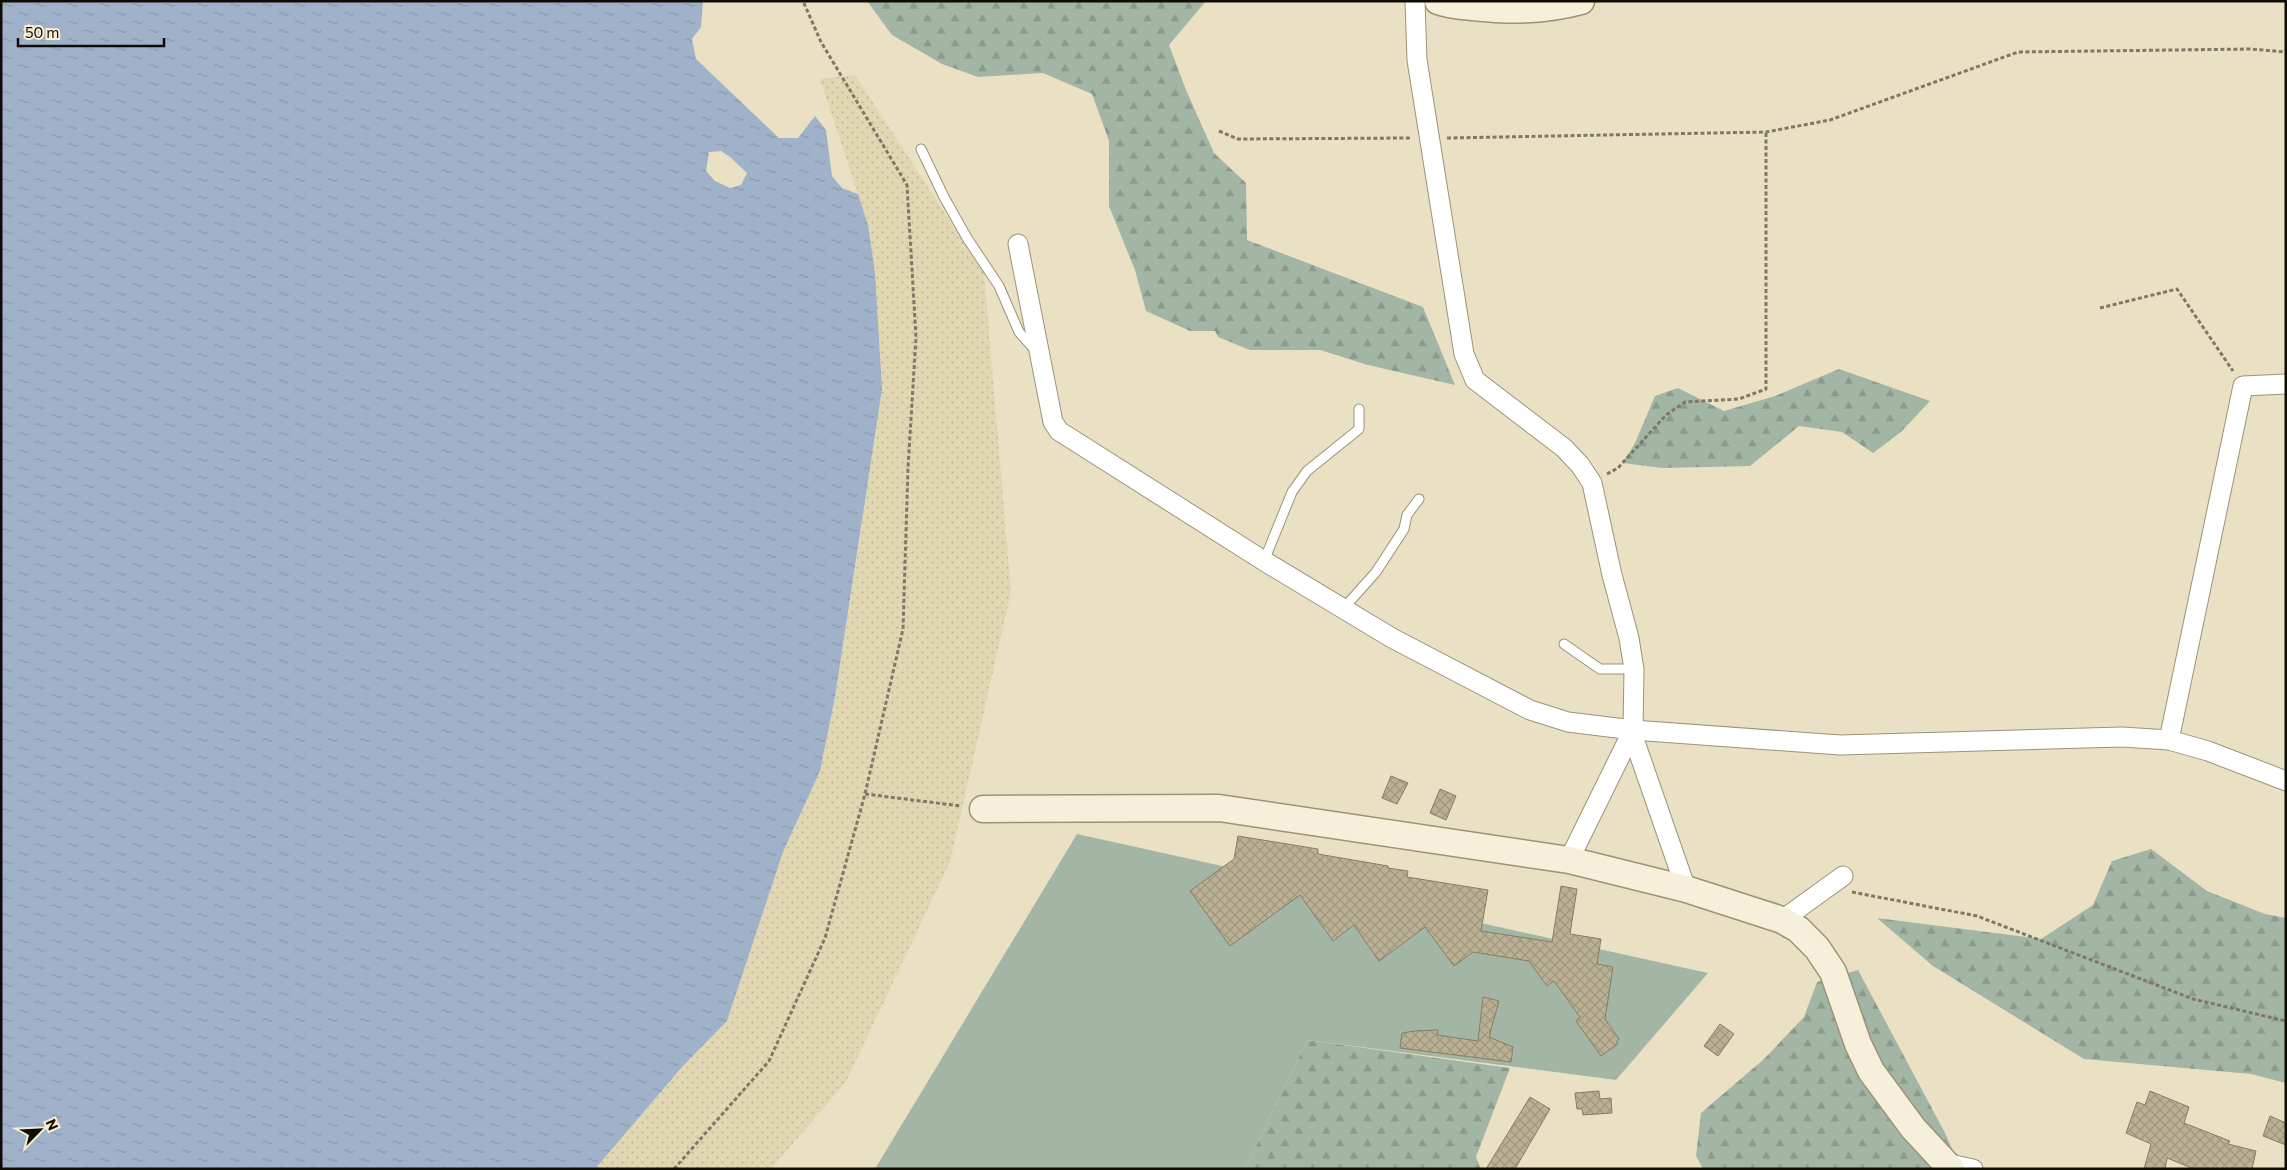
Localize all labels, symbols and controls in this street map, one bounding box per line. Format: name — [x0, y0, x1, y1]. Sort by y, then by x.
scale bar — [18, 15, 164, 47]
text: 50 m — [25, 23, 59, 41]
north arrow — [15, 1105, 65, 1155]
text: N — [42, 1116, 62, 1133]

